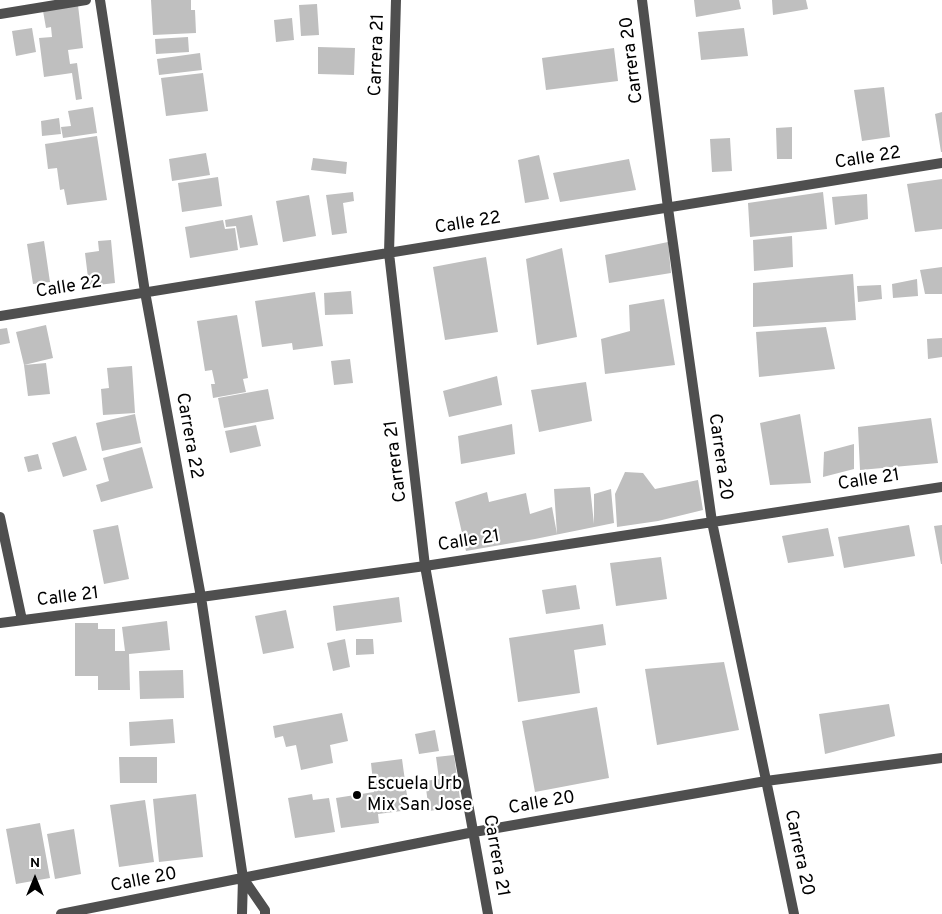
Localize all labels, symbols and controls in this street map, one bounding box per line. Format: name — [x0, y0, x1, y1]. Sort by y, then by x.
street label: Carrera 21 — [366, 13, 390, 97]
street label: Carrera 20 — [617, 15, 649, 105]
street label: Calle 22 — [833, 143, 903, 175]
street label: Calle 22 — [433, 208, 503, 240]
street label: Calle 22 — [34, 272, 104, 304]
street label: Carrera 22 — [170, 391, 206, 481]
street label: Carrera 20 — [702, 412, 736, 502]
street label: Carrera 21 — [381, 419, 413, 503]
street label: Calle 21 — [837, 465, 901, 497]
street label: Calle 21 — [437, 526, 501, 558]
street label: Calle 21 — [36, 583, 100, 613]
place label: Escuela Urb Mix San Jose — [367, 774, 472, 816]
street label: Calle 20 — [507, 788, 577, 820]
marker: Escuela Urb Mix San Jose — [351, 789, 363, 801]
street label: Carrera 20 — [778, 808, 818, 898]
street label: Carrera 21 — [477, 813, 513, 899]
north arrow — [10, 854, 60, 904]
text: N — [30, 855, 40, 872]
street label: Calle 20 — [109, 864, 179, 898]

